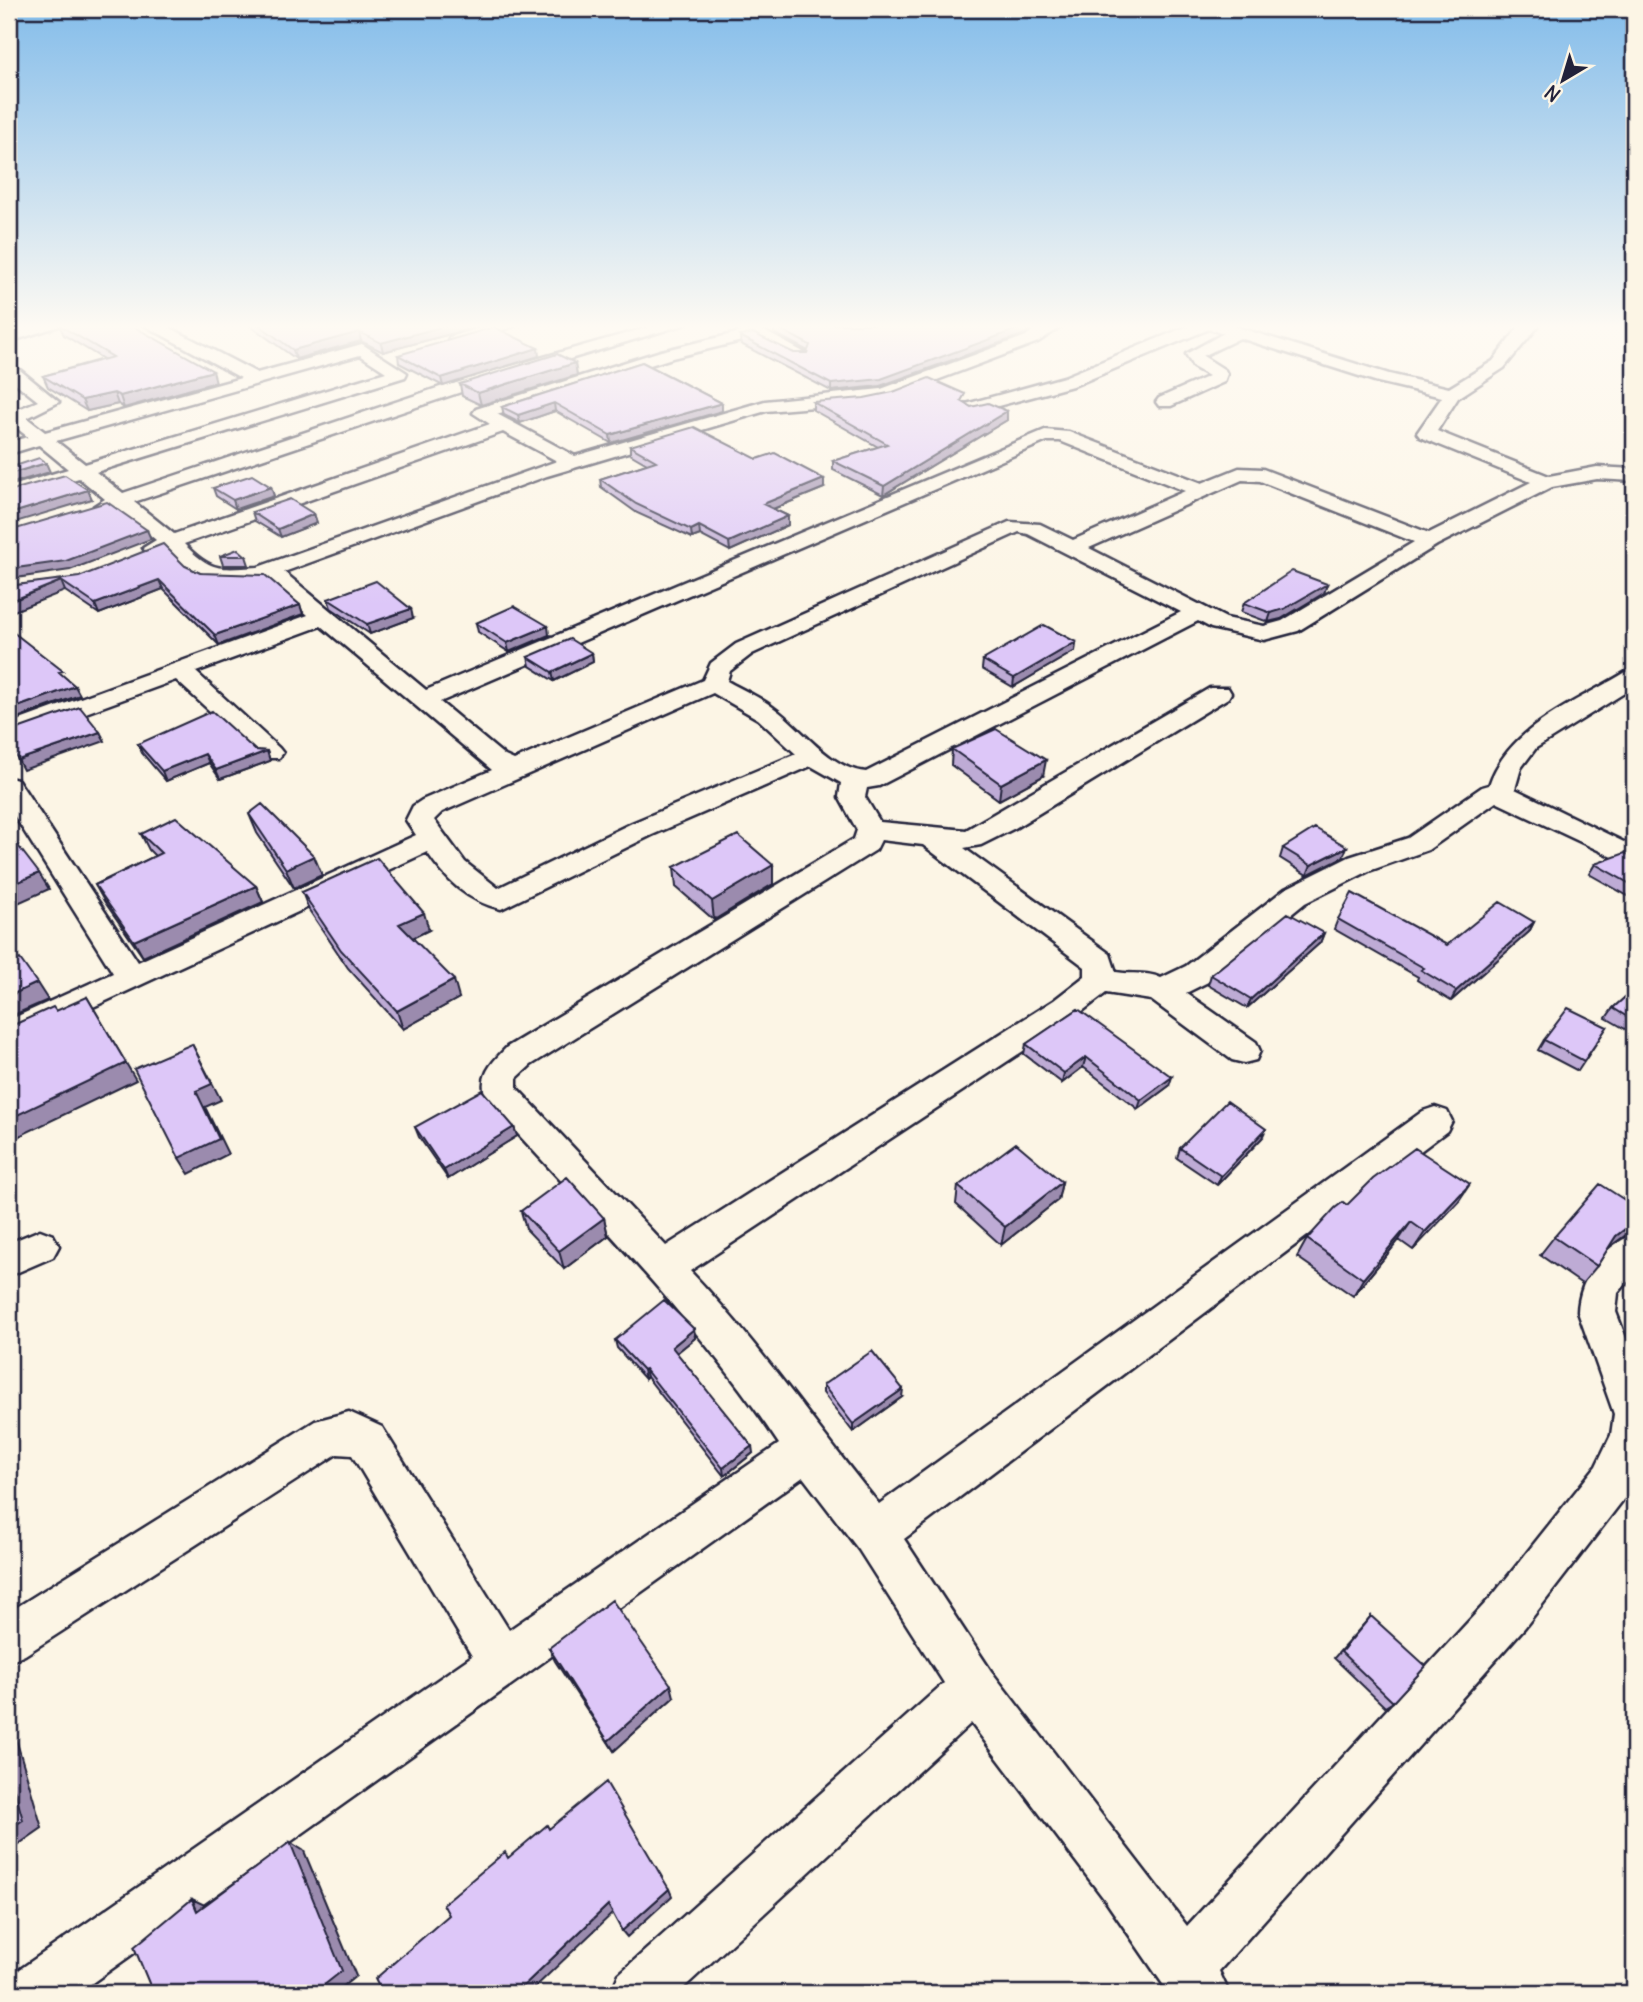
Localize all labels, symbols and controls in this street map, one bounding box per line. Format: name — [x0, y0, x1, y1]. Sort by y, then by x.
north arrow — [1528, 46, 1598, 116]
text: N — [1540, 80, 1565, 107]

